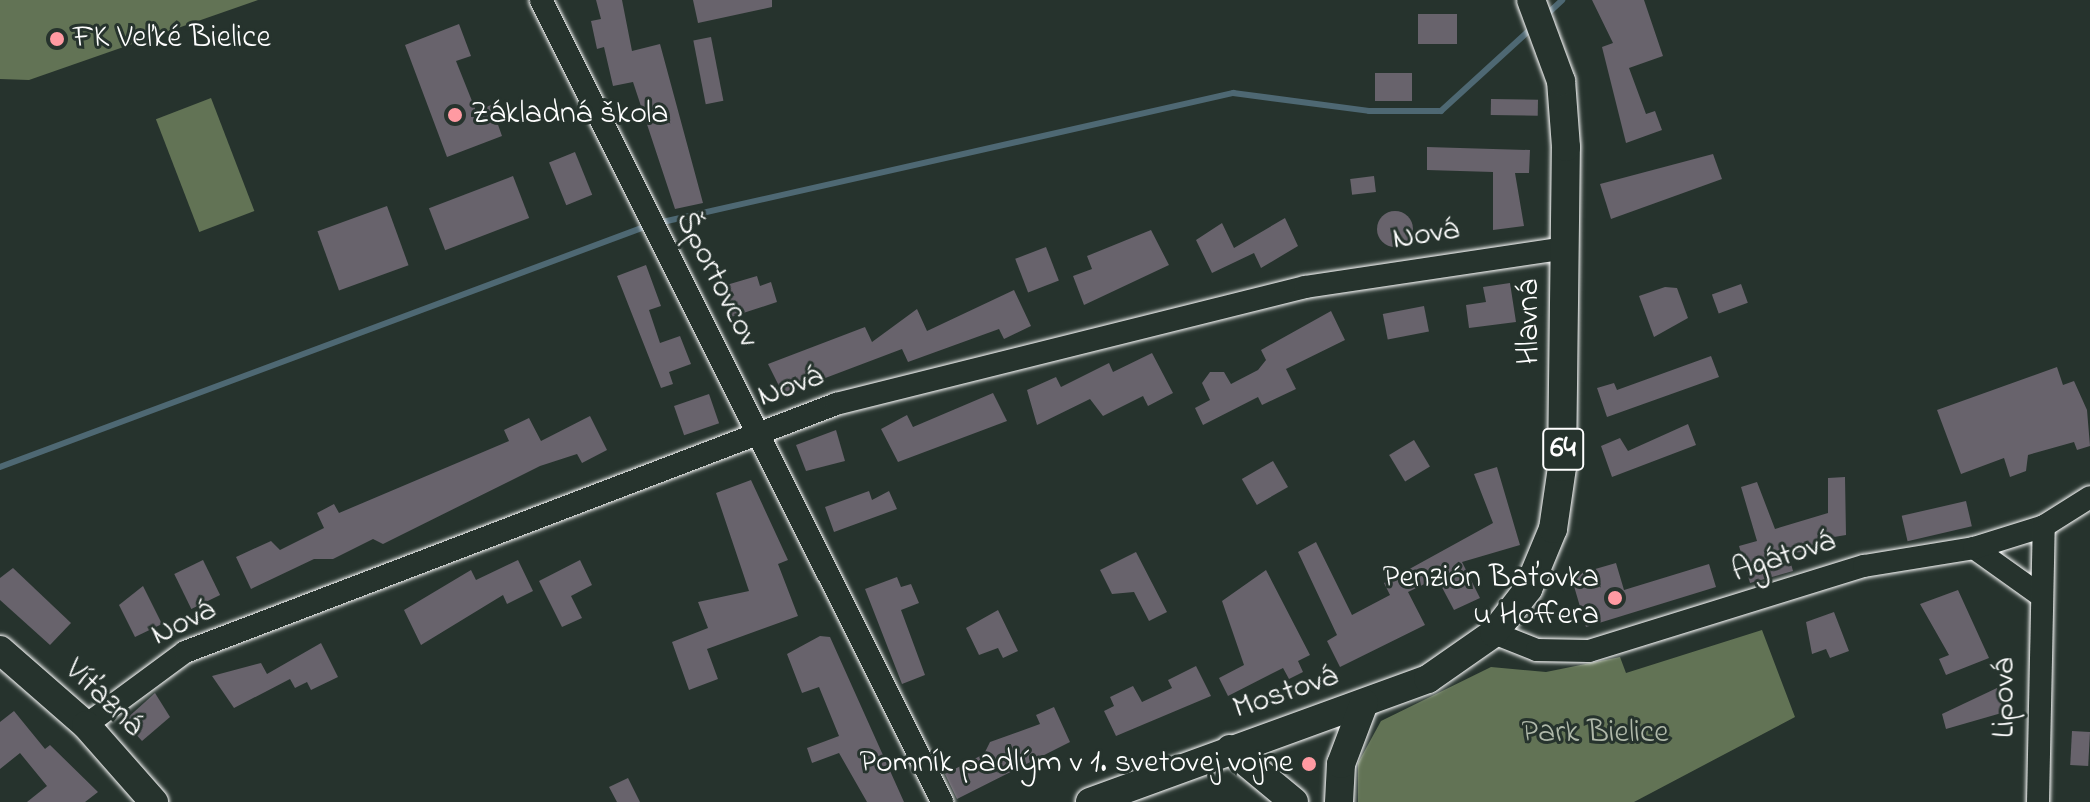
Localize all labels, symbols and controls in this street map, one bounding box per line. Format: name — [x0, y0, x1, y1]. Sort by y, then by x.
place label: FK Veľké Bielice — [73, 20, 271, 58]
marker: FK Veľké Bielice — [48, 30, 66, 48]
place label: Základná škola — [471, 96, 669, 134]
marker: Základná škola — [446, 106, 464, 124]
street label: Športovcov — [665, 206, 767, 354]
street label: Nová — [1390, 212, 1462, 260]
street label: Hlavná — [1511, 279, 1549, 365]
street label: Nová — [753, 359, 829, 417]
road number: 64 — [1541, 423, 1585, 475]
street label: Agátová — [1728, 523, 1840, 593]
place label: Penzión Baťovka u Hoffera — [1383, 561, 1599, 636]
marker: Penzión Baťovka u Hoffera — [1606, 589, 1624, 607]
street label: Nová — [146, 592, 222, 656]
street label: Víťazná — [55, 652, 151, 746]
street label: Mostová — [1229, 658, 1343, 730]
street label: Lipová — [1987, 658, 2025, 738]
park label: Park Bielice — [1521, 715, 1669, 753]
place label: Pomník padlým v 1. svetovej vojne — [859, 745, 1293, 783]
marker: Pomník padlým v 1. svetovej vojne — [1300, 755, 1318, 773]

